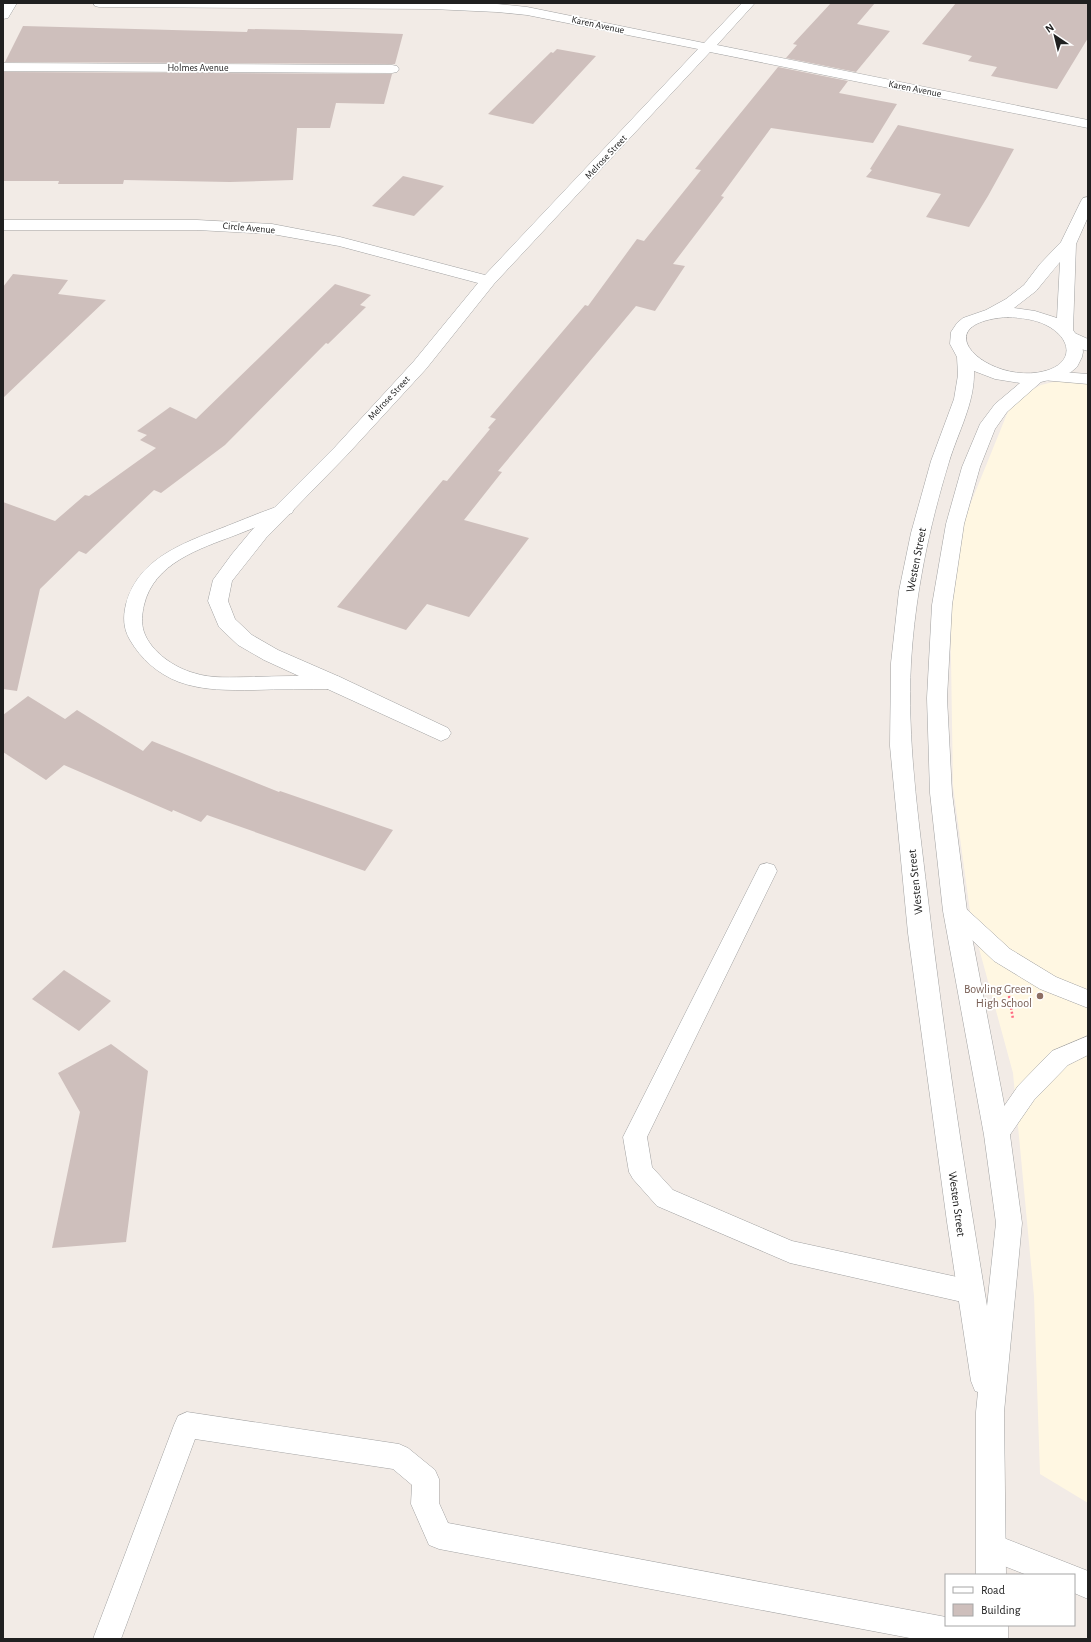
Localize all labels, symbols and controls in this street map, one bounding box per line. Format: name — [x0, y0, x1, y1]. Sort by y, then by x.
street label: Karen Avenue — [571, 15, 626, 36]
north arrow — [1035, 16, 1075, 56]
text: N — [1043, 22, 1056, 35]
street label: Holmes Avenue — [167, 63, 229, 73]
street label: Karen Avenue — [888, 79, 943, 99]
street label: Melrose Street — [583, 132, 629, 181]
street label: Circle Avenue — [222, 221, 276, 235]
street label: Melrose Street — [366, 373, 412, 422]
street label: Westen Street — [904, 526, 928, 593]
street label: Westen Street — [906, 849, 924, 915]
place label: Bowling Green High School — [964, 983, 1032, 1009]
marker: Bowling Green High School — [1035, 991, 1045, 1001]
street label: Westen Street — [946, 1171, 968, 1238]
legend — [945, 1574, 1075, 1626]
text: Road — [981, 1584, 1005, 1596]
text: Building — [981, 1604, 1021, 1616]

